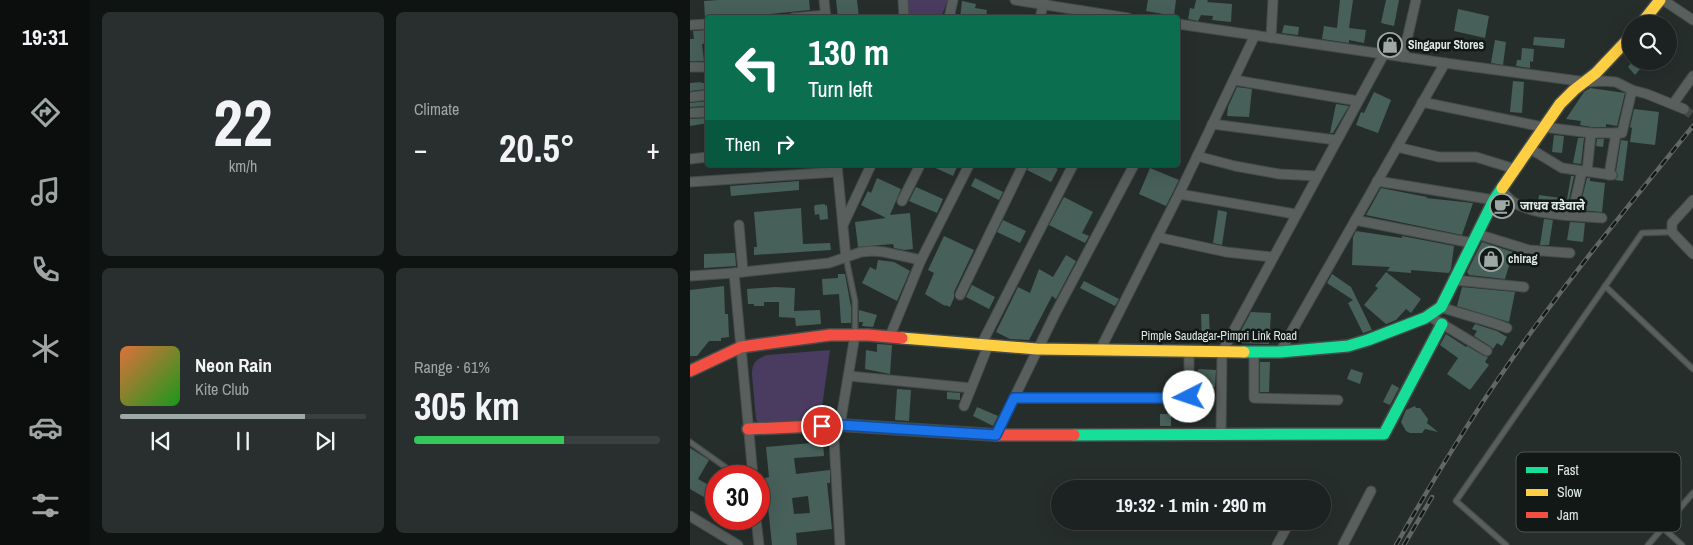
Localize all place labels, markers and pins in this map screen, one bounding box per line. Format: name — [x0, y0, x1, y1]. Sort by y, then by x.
shop icon: Singapur Stores — [1377, 32, 1403, 58]
place label: Singapur Stores — [1408, 37, 1485, 53]
cafe icon: जाधव वडेवाले — [1489, 193, 1515, 219]
place label: जाधव वडेवाले — [1520, 198, 1586, 214]
shop icon: chirag — [1478, 246, 1504, 272]
place label: chirag — [1508, 251, 1538, 267]
pin — [801, 405, 843, 447]

